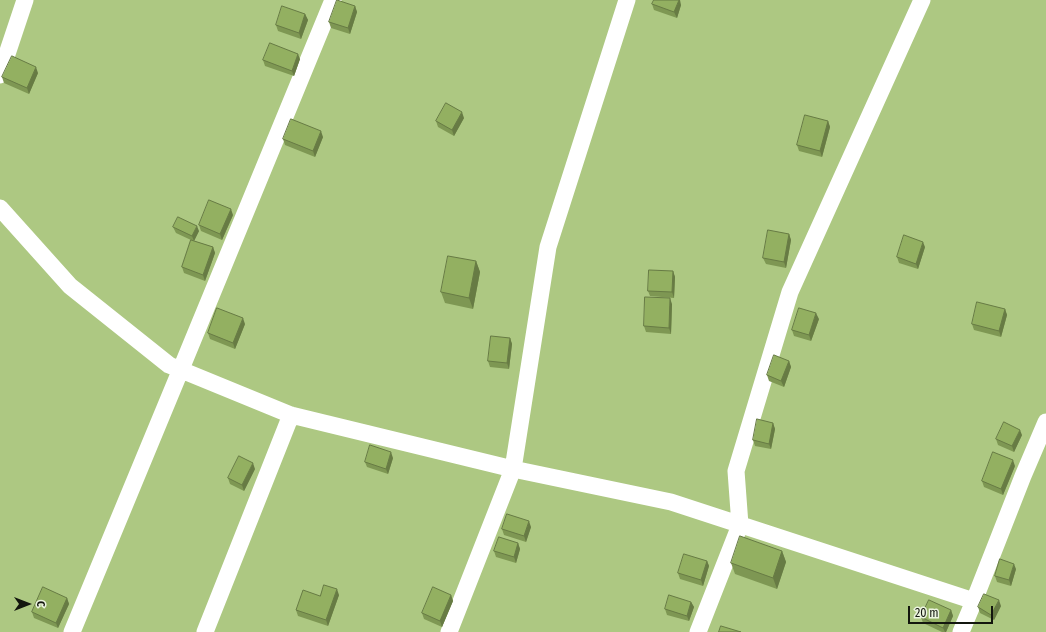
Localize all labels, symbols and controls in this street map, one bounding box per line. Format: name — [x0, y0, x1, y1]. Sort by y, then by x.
north arrow — [8, 584, 48, 624]
scale bar — [910, 598, 995, 624]
text: С — [34, 601, 47, 607]
text: 20 m — [915, 606, 939, 620]

